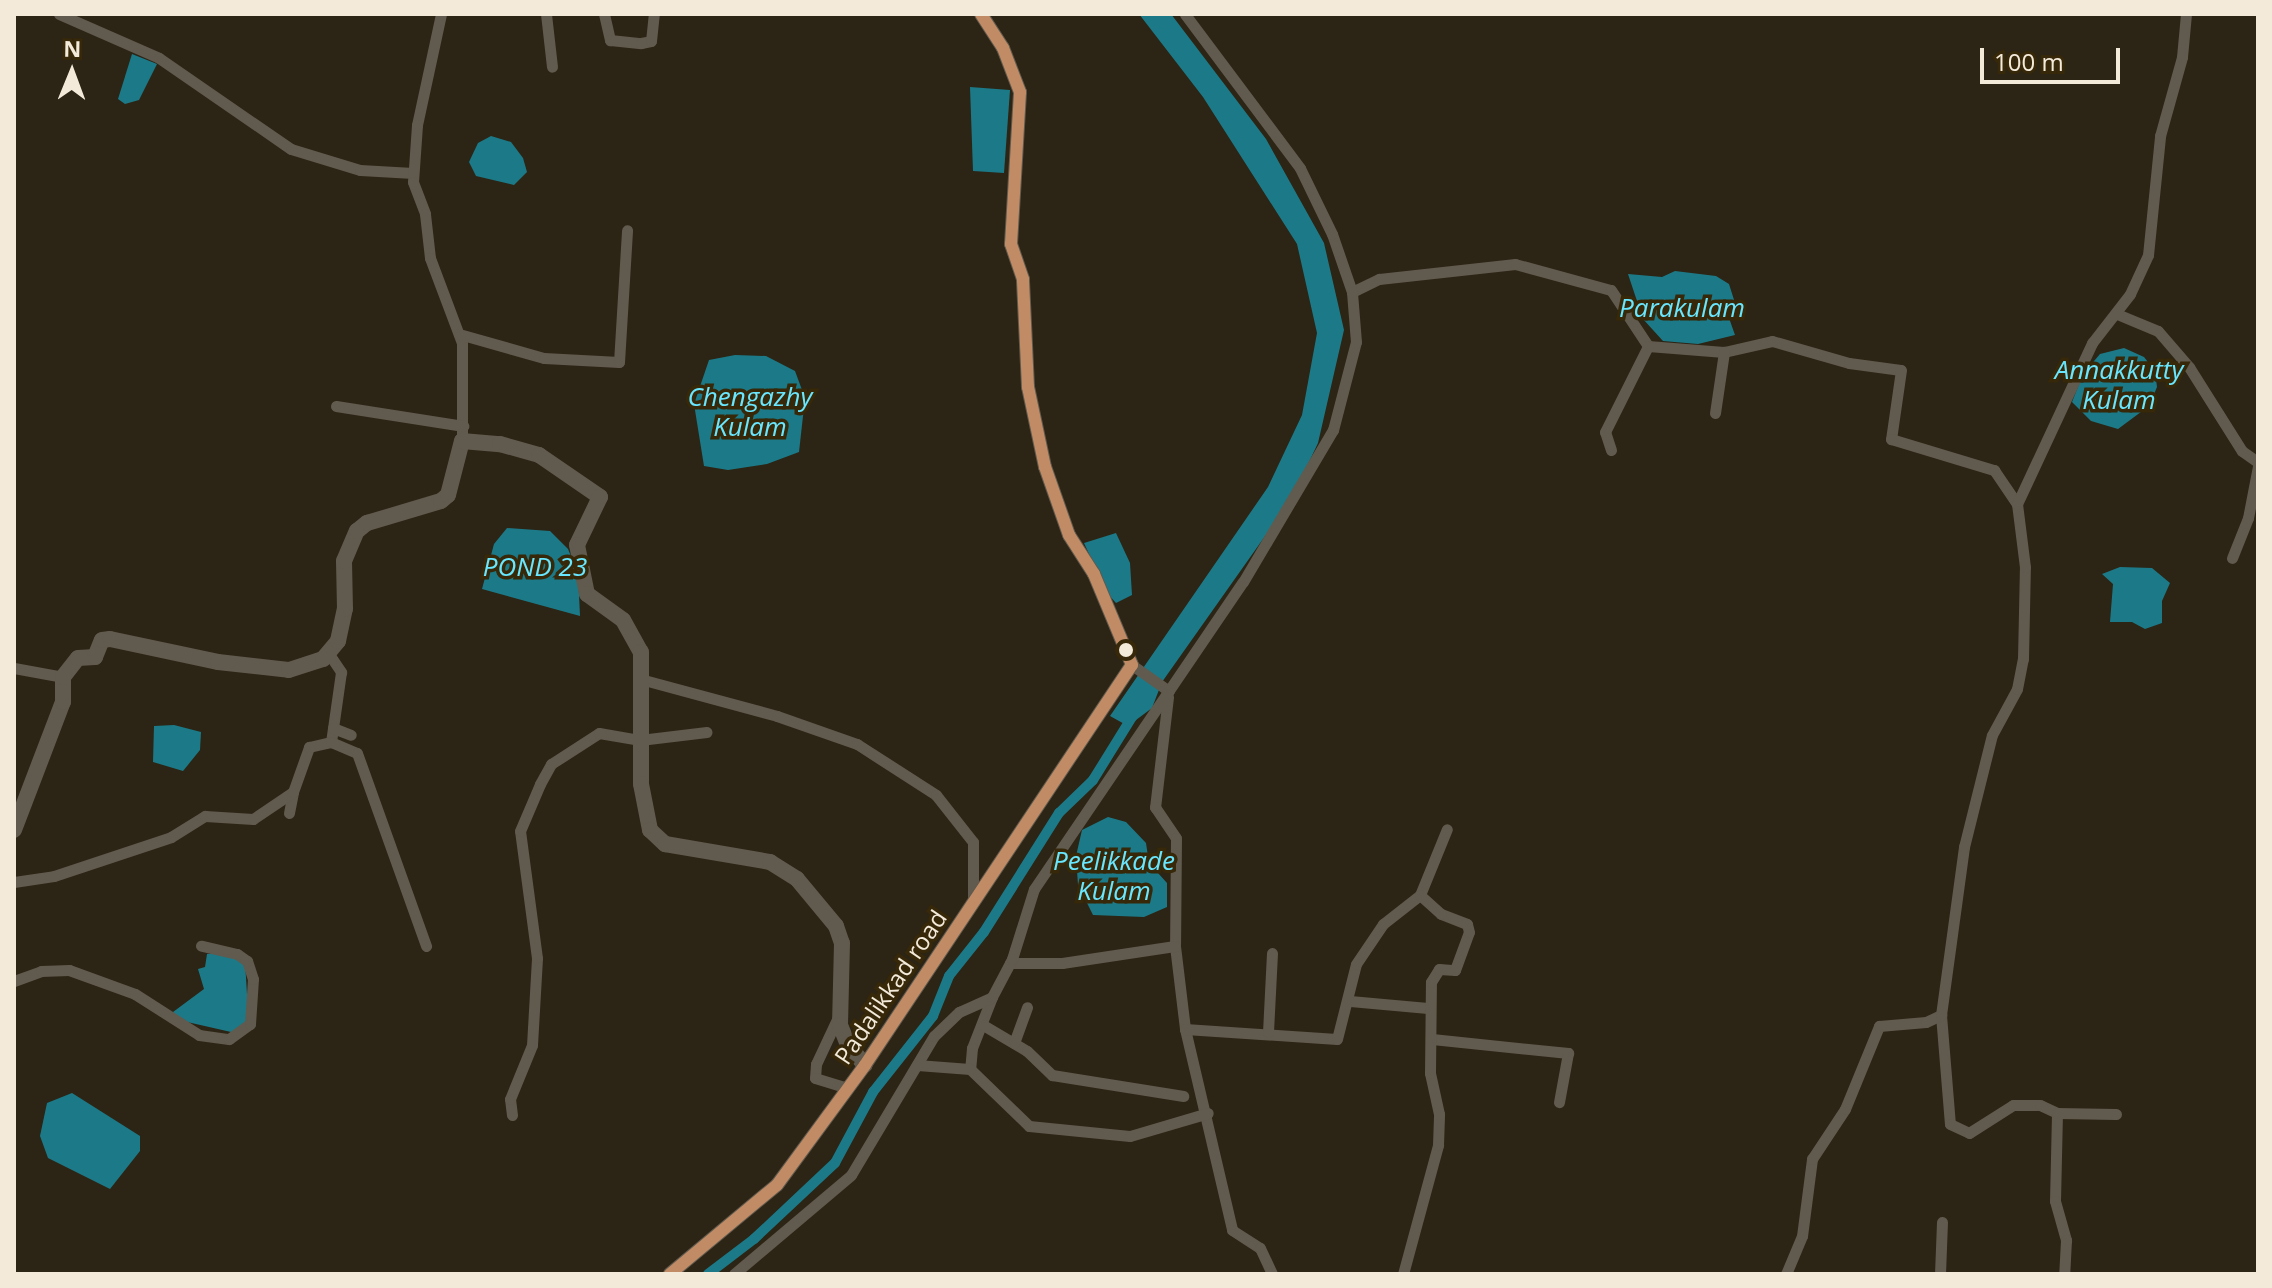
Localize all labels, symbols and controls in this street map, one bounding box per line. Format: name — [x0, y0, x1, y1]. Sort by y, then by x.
north arrow — [32, 32, 112, 112]
scale bar — [1984, 32, 2124, 82]
text: N — [63, 33, 82, 63]
text: 100 m — [1994, 45, 2064, 78]
water label: Parakulam — [1619, 292, 1745, 324]
water label: Annakkutty Kulam — [2055, 354, 2183, 416]
water label: Chengazhy Kulam — [688, 381, 812, 442]
water label: POND 23 — [483, 551, 587, 583]
unlabelled marker — [1118, 642, 1134, 658]
water label: Peelikkade Kulam — [1053, 845, 1175, 906]
street label: Padalikkad road — [828, 904, 952, 1070]

